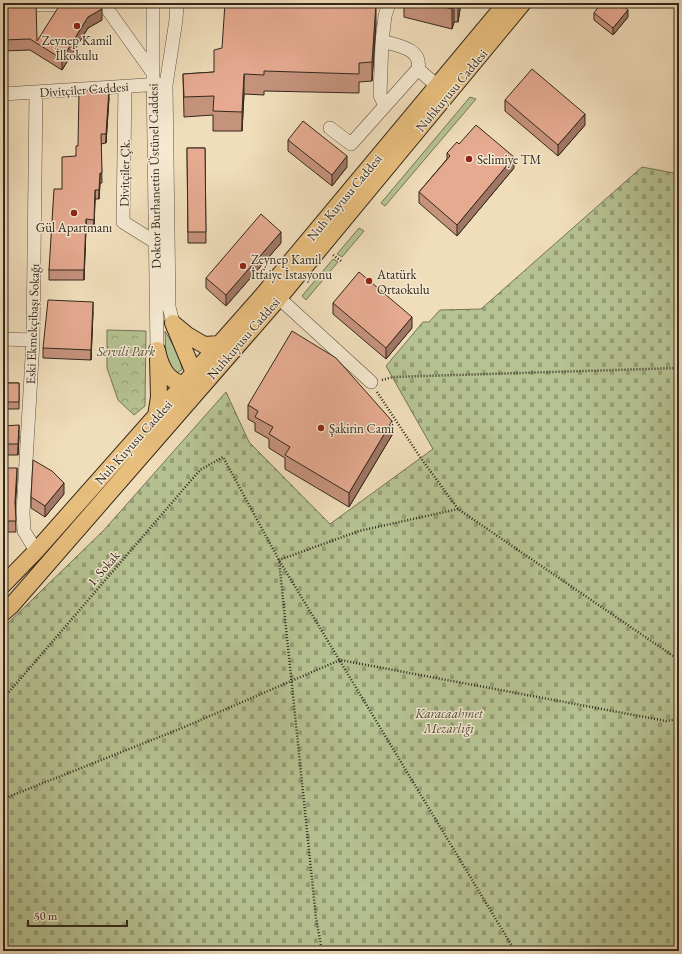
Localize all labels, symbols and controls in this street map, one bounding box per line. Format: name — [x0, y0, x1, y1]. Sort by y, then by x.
marker: Zeynep Kamil İlkokulu — [72, 21, 82, 31]
place label: Zeynep Kamil İlkokulu — [42, 32, 112, 64]
street label: Nuhkuyusu Caddesi — [412, 45, 491, 135]
street label: Divitçiler Caddesi — [39, 78, 129, 101]
street label: Doktor Burhanettin Üstünel Caddesi — [144, 83, 165, 269]
street label: Divitçiler Çk. — [115, 139, 134, 207]
street label: Nuh Kuyusu Caddesi — [303, 150, 386, 244]
place label: Selimiye TM — [477, 151, 541, 168]
marker: Selimiye TM — [464, 154, 474, 164]
marker: Gül Apartmanı — [69, 208, 79, 218]
place label: Gül Apartmanı — [36, 219, 112, 236]
place label: Zeynep Kamil İtfaiye İstasyonu — [251, 251, 332, 283]
marker: Zeynep Kamil İtfaiye İstasyonu — [238, 261, 248, 271]
street label: Eski Ekmekçibaşı Sokağı — [22, 263, 43, 385]
place label: Atatürk Ortaokulu — [376, 266, 430, 298]
marker: Atatürk Ortaokulu — [364, 276, 374, 286]
street label: Nuhkuyusu Caddesi — [203, 294, 284, 383]
park label: Servili Park — [96, 343, 155, 360]
street label: Nuh Kuyusu Caddesi — [91, 396, 176, 488]
place label: Şakirin Cami — [329, 420, 394, 437]
marker: Şakirin Cami — [316, 423, 326, 433]
street label: 1. Sokak — [83, 546, 124, 590]
park label: Karacaahmet Mezarlığı — [414, 705, 484, 737]
scale bar — [28, 902, 127, 928]
text: 50 m — [34, 908, 58, 924]

